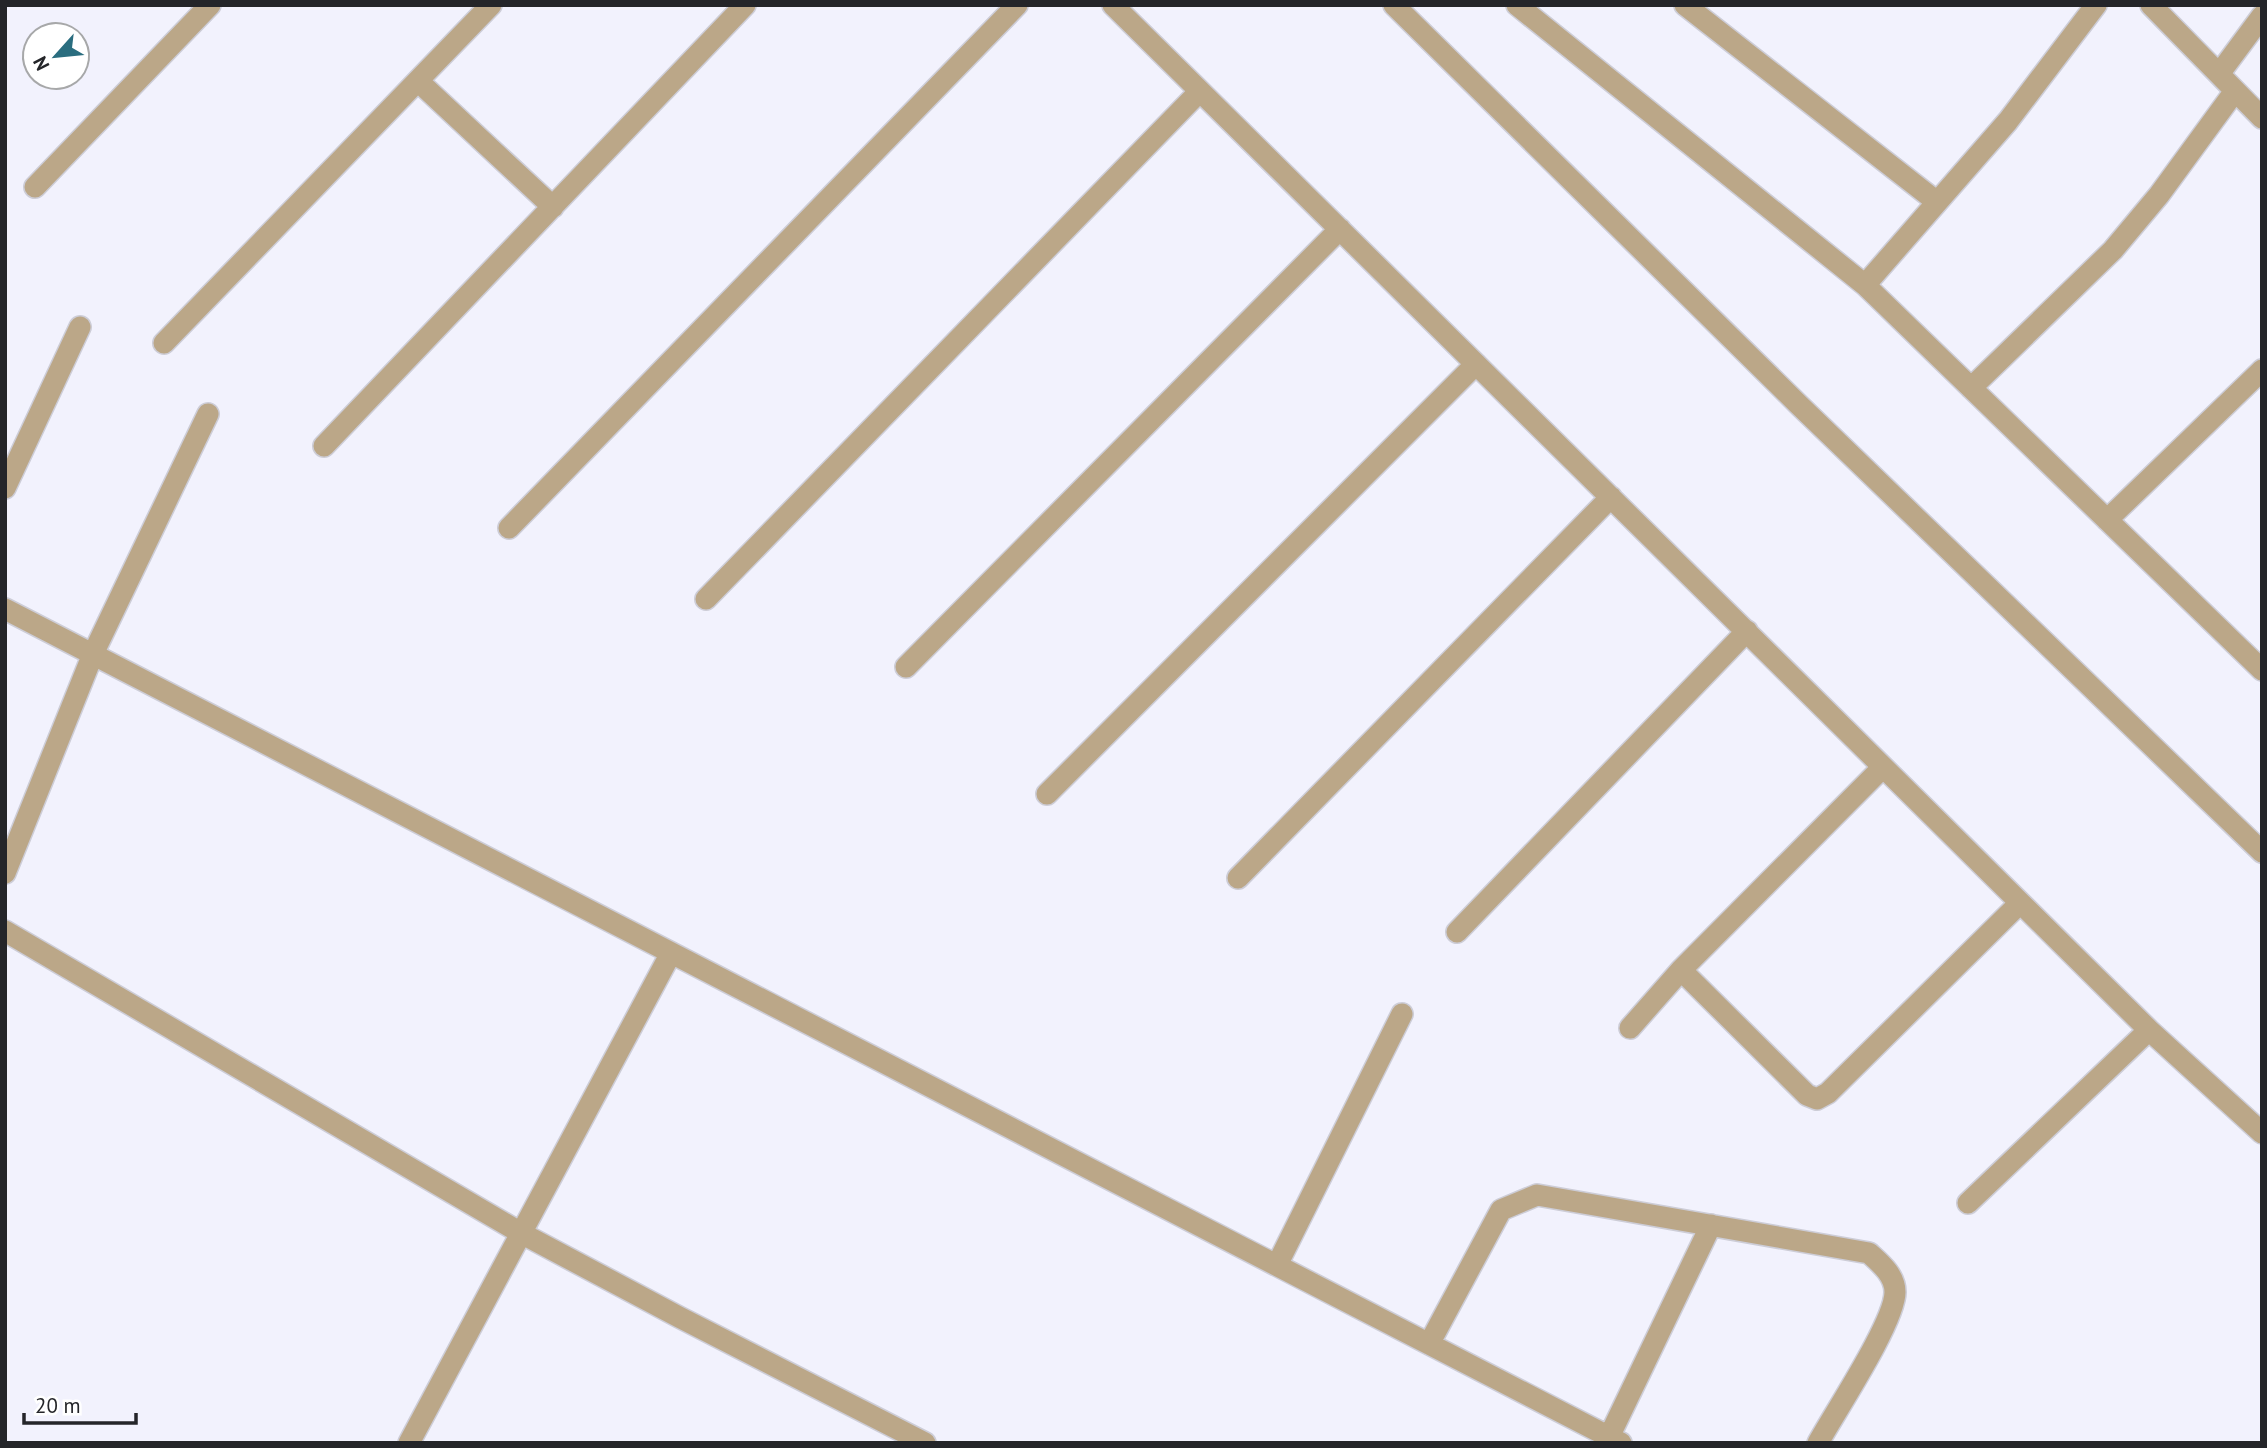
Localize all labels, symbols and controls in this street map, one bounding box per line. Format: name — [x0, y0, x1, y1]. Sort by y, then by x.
north arrow — [21, 21, 91, 91]
text: N — [27, 53, 54, 75]
scale bar — [24, 1382, 136, 1426]
text: 20 m — [35, 1392, 81, 1419]

